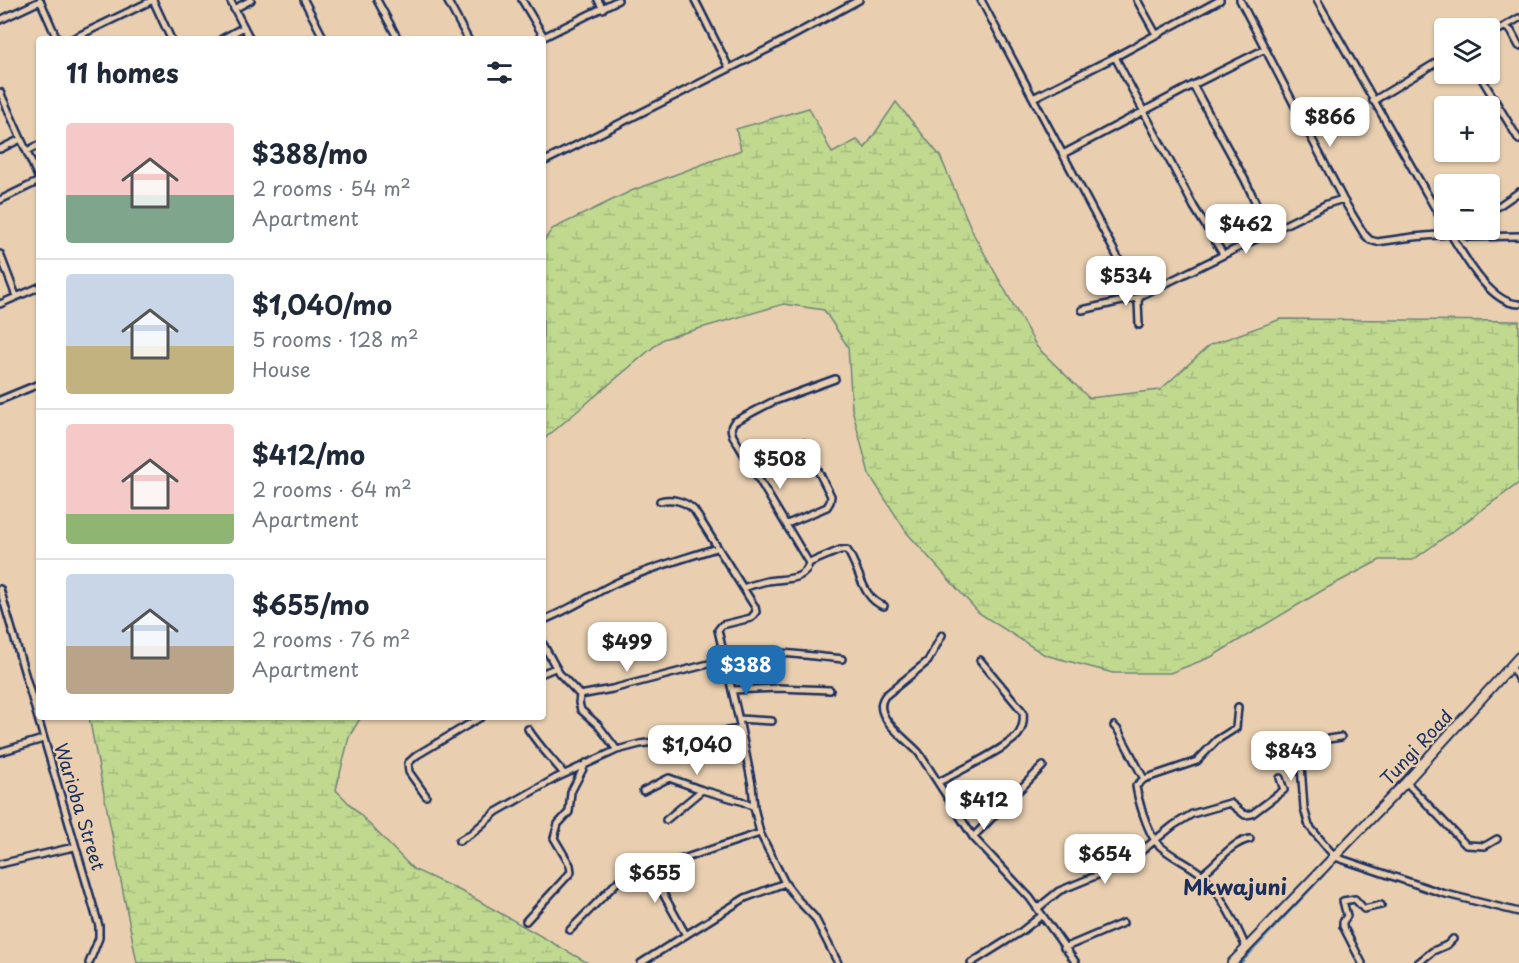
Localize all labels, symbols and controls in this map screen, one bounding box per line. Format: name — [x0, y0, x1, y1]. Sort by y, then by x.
map controls — [1434, 18, 1500, 240]
button: layers — [1434, 18, 1500, 84]
text: 11 homes — [66, 53, 179, 92]
icon: filters — [483, 56, 516, 89]
button: + — [1434, 96, 1500, 162]
pin: $866 — [1294, 97, 1366, 148]
text: $866 — [1304, 101, 1356, 131]
text: $388/mo — [252, 134, 368, 173]
icon: home — [114, 147, 186, 219]
text: 2 rooms · 54 m² — [252, 173, 411, 203]
button: − — [1434, 174, 1500, 240]
text: Apartment — [252, 203, 359, 233]
pin: $462 — [1210, 204, 1282, 255]
text: $462 — [1219, 208, 1273, 238]
pin: $534 — [1090, 256, 1162, 307]
text: $534 — [1100, 260, 1152, 290]
text: $1,040/mo — [252, 285, 392, 324]
icon: home — [114, 298, 186, 370]
text: 5 rooms · 128 m² — [252, 324, 418, 354]
text: House — [252, 354, 311, 384]
text: $412/mo — [252, 435, 365, 474]
pin: $508 — [744, 439, 816, 490]
text: $508 — [754, 443, 806, 473]
icon: home — [114, 448, 186, 520]
text: 2 rooms · 64 m² — [252, 474, 412, 504]
text: Apartment — [252, 504, 359, 534]
text: $655/mo — [252, 585, 369, 624]
icon: home — [114, 598, 186, 670]
pin: $499 — [591, 622, 663, 673]
text: 2 rooms · 76 m² — [252, 624, 410, 654]
text: $499 — [602, 626, 652, 656]
pin: $388 — [710, 645, 782, 696]
text: $388 — [720, 649, 772, 679]
text: Apartment — [252, 654, 359, 684]
street label: Tungi Road — [1374, 703, 1458, 791]
pin: $1,040 — [648, 725, 746, 776]
text: $1,040 — [662, 729, 732, 759]
pin: $843 — [1255, 731, 1327, 782]
text: $843 — [1265, 735, 1317, 765]
street label: Warioba Street — [48, 740, 113, 874]
pin: $412 — [948, 780, 1020, 831]
text: $412 — [959, 784, 1009, 814]
pin: $654 — [1069, 834, 1141, 885]
text: $654 — [1078, 838, 1132, 868]
pin: $655 — [619, 853, 691, 904]
text: $655 — [629, 857, 681, 887]
district label: Mkwajuni — [1183, 870, 1287, 902]

